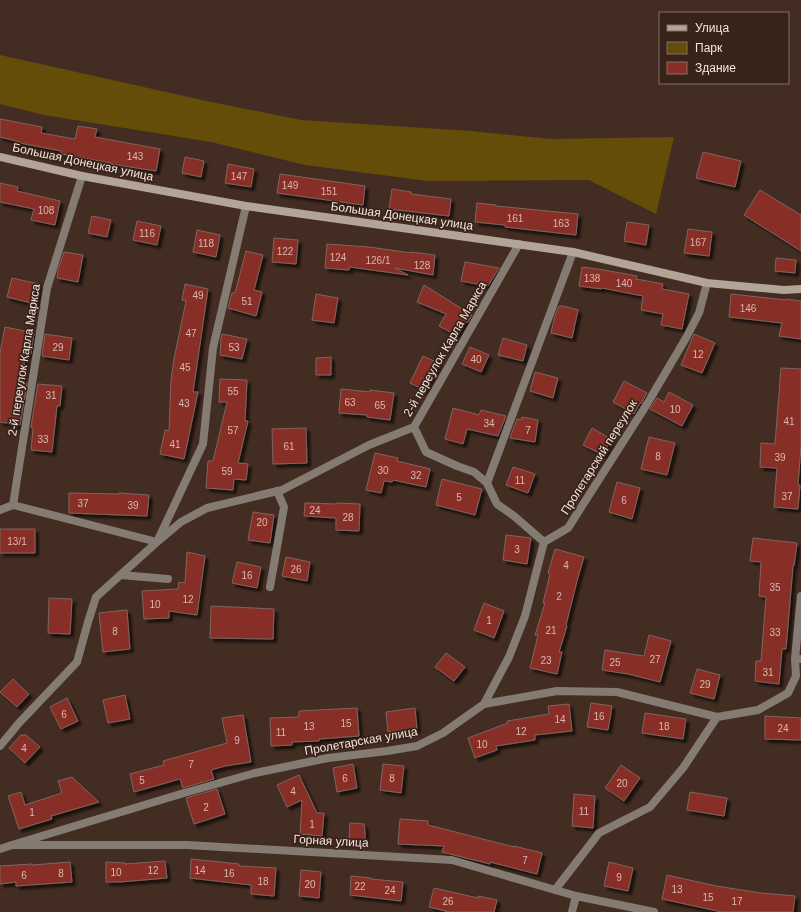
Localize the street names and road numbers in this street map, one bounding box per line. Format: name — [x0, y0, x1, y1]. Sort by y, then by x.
street label: Большая Донецкая улица — [11, 140, 155, 184]
street label: Большая Донецкая улица — [330, 199, 474, 233]
street label: 2-й переулок Карла Маркса — [401, 279, 490, 419]
street label: 2-й переулок Карла Маркса — [5, 283, 43, 437]
street label: Пролетарский переулок — [558, 396, 641, 517]
street label: Пролетарская улица — [303, 724, 419, 758]
street label: Горная улица — [293, 832, 369, 850]

